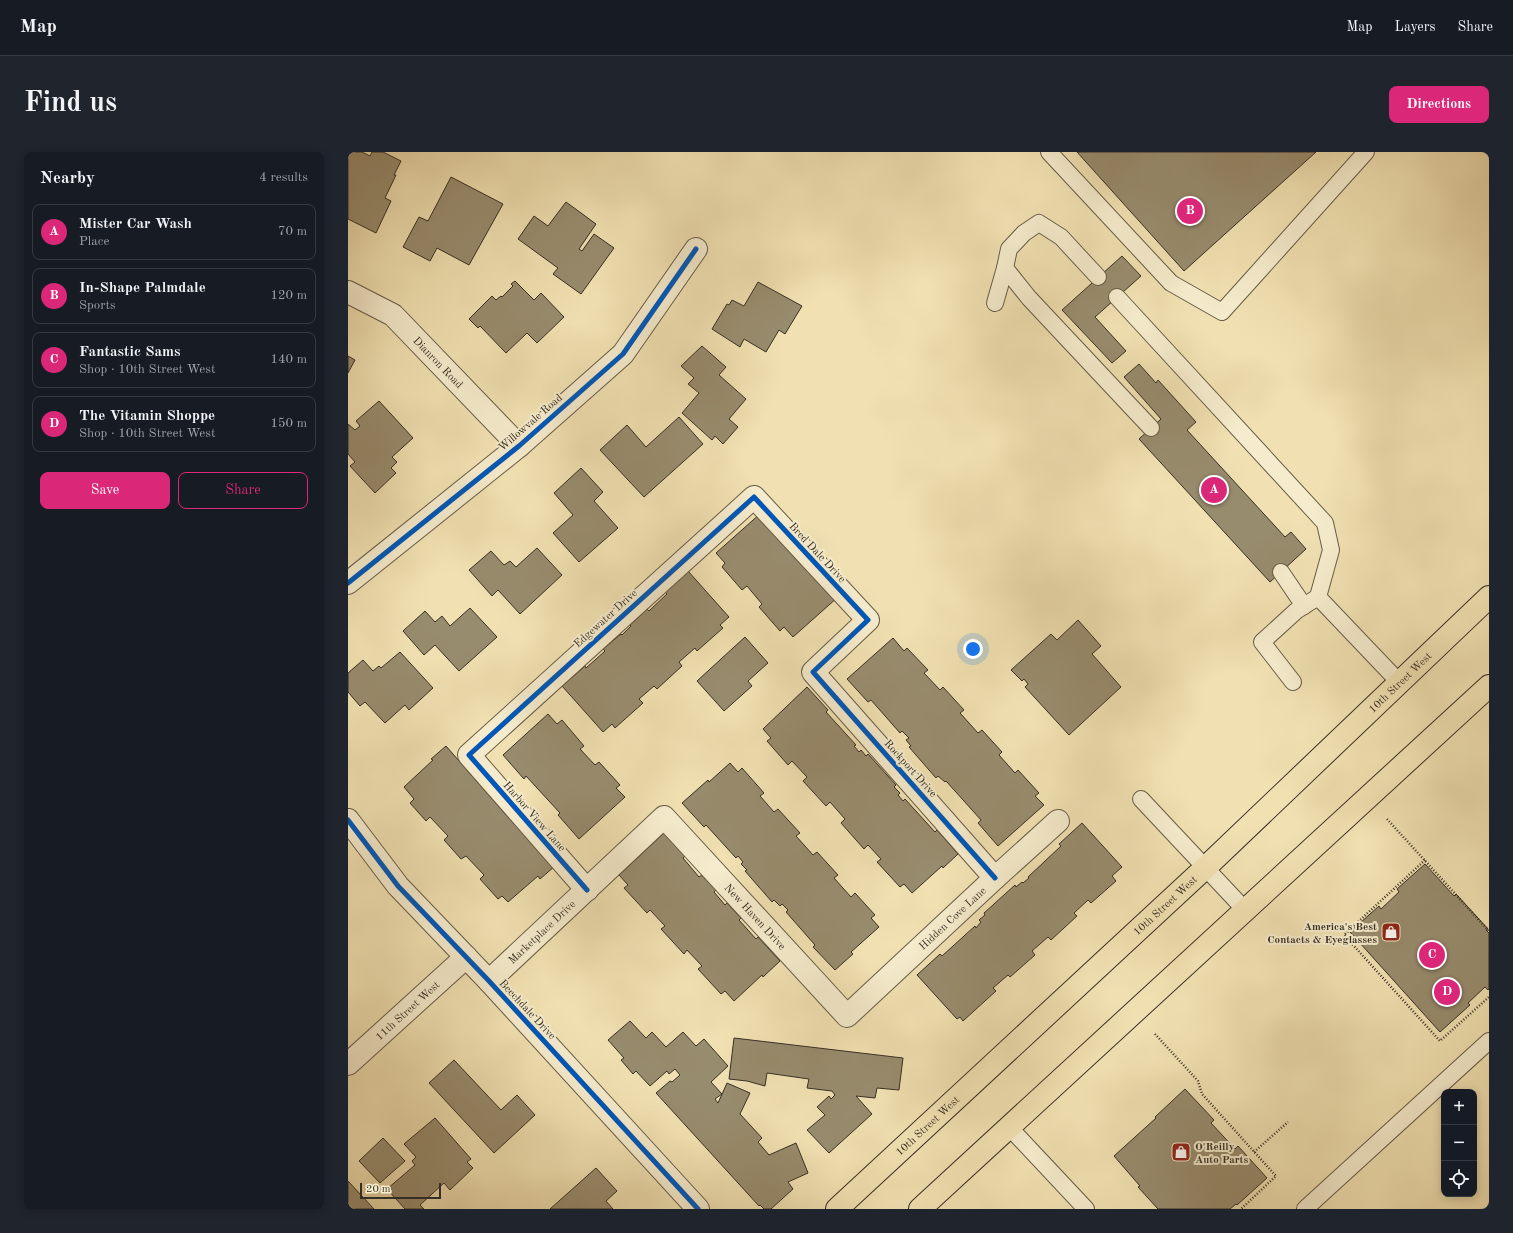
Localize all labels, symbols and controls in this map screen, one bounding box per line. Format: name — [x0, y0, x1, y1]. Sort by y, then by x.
text: Map — [20, 18, 57, 37]
text: Map — [1347, 20, 1373, 34]
text: Layers — [1395, 20, 1436, 34]
text: Share — [1458, 20, 1493, 34]
button: Directions — [1389, 86, 1489, 123]
text: Find us — [24, 90, 117, 118]
text: Nearby — [40, 170, 95, 187]
text: 4 results — [259, 171, 308, 184]
pin: B — [1177, 196, 1203, 226]
text: Mister Car Wash — [79, 217, 192, 232]
text: A — [49, 225, 59, 238]
text: 70 m — [278, 225, 307, 238]
text: Place — [79, 235, 109, 248]
text: In-Shape Palmdale — [79, 281, 206, 296]
text: B — [49, 289, 59, 302]
text: 120 m — [270, 289, 307, 302]
text: Sports — [79, 299, 116, 312]
street label: Dianron Road — [410, 335, 465, 391]
text: Fantastic Sams — [79, 345, 181, 360]
text: C — [50, 353, 58, 366]
text: 140 m — [270, 353, 307, 366]
text: Shop · 10th Street West — [79, 363, 215, 376]
street label: Willowvale Road — [497, 392, 565, 454]
text: The Vitamin Shoppe — [79, 409, 215, 424]
text: D — [49, 417, 59, 430]
text: 150 m — [270, 417, 307, 430]
text: Shop · 10th Street West — [79, 427, 215, 440]
button: Save — [40, 472, 170, 509]
button: Share — [178, 472, 308, 509]
pin: A — [1201, 475, 1227, 505]
street label: Bred Dale Drive — [786, 521, 847, 585]
street label: Edgewater Drive — [572, 588, 640, 650]
your location — [963, 639, 983, 659]
street label: 10th Street West — [1367, 651, 1435, 716]
street label: Rockport Drive — [881, 738, 938, 800]
street label: Harbor View Lane — [501, 780, 567, 854]
street label: 10th Street West — [1132, 874, 1200, 938]
street label: New Haven Drive — [722, 883, 787, 952]
street label: Hidden Cove Lane — [918, 885, 989, 953]
street label: Marketplace Drive — [507, 899, 578, 967]
shop icon: America's Best Contacts & Eyeglasses — [1380, 921, 1402, 943]
place label: America's Best Contacts & Eyeglasses — [1267, 922, 1377, 946]
pin: C — [1419, 940, 1445, 970]
pin: D — [1434, 977, 1460, 1007]
street label: Beechdale Drive — [497, 978, 557, 1042]
street label: 11th Street West — [374, 980, 443, 1043]
map controls — [1441, 1089, 1477, 1197]
button: + — [1441, 1089, 1477, 1125]
street label: 10th Street West — [894, 1094, 962, 1159]
button: − — [1441, 1125, 1477, 1161]
shop icon: O'Reilly Auto Parts — [1170, 1141, 1192, 1163]
place label: O'Reilly Auto Parts — [1195, 1142, 1249, 1166]
button: locate — [1441, 1161, 1477, 1197]
scale bar — [360, 1181, 441, 1200]
text: 20 m — [366, 1184, 391, 1195]

